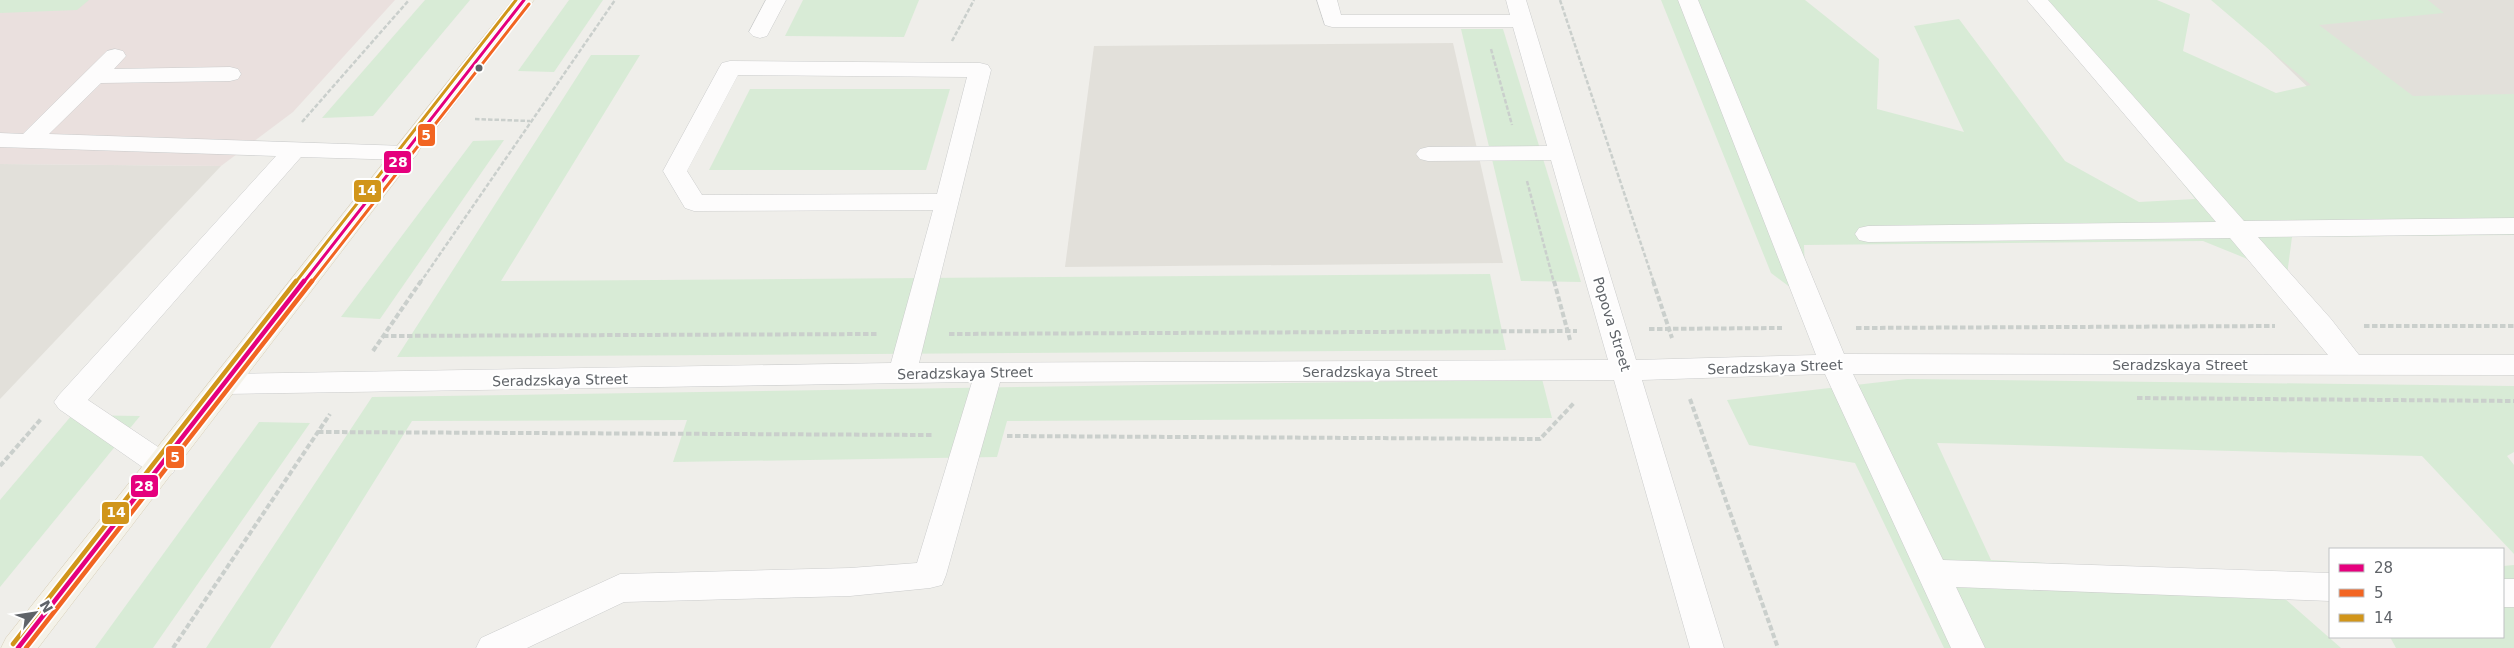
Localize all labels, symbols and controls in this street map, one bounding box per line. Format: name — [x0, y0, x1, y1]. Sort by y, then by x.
unlabelled marker — [474, 63, 484, 73]
line badge: 5 — [417, 123, 436, 147]
text: 5 — [421, 127, 431, 143]
line badge: 28 — [383, 150, 412, 174]
text: 28 — [388, 154, 408, 170]
line badge: 14 — [353, 179, 382, 203]
text: 14 — [357, 182, 377, 198]
street label: Popova Street — [1590, 275, 1634, 374]
street label: Seradzskaya Street — [1707, 357, 1844, 377]
street label: Seradzskaya Street — [2112, 357, 2248, 373]
street label: Seradzskaya Street — [897, 364, 1033, 382]
street label: Seradzskaya Street — [1302, 364, 1438, 380]
street label: Seradzskaya Street — [492, 371, 628, 389]
line badge: 5 — [165, 445, 185, 469]
text: 5 — [170, 449, 180, 465]
line badge: 28 — [130, 474, 159, 498]
text: 28 — [134, 478, 154, 494]
line badge: 14 — [101, 501, 130, 525]
text: 14 — [106, 504, 126, 520]
legend — [2329, 548, 2504, 638]
text: 28 — [2374, 559, 2393, 577]
text: 5 — [2374, 584, 2384, 602]
north arrow — [10, 588, 60, 638]
text: N — [36, 597, 56, 616]
text: 14 — [2374, 609, 2393, 627]

